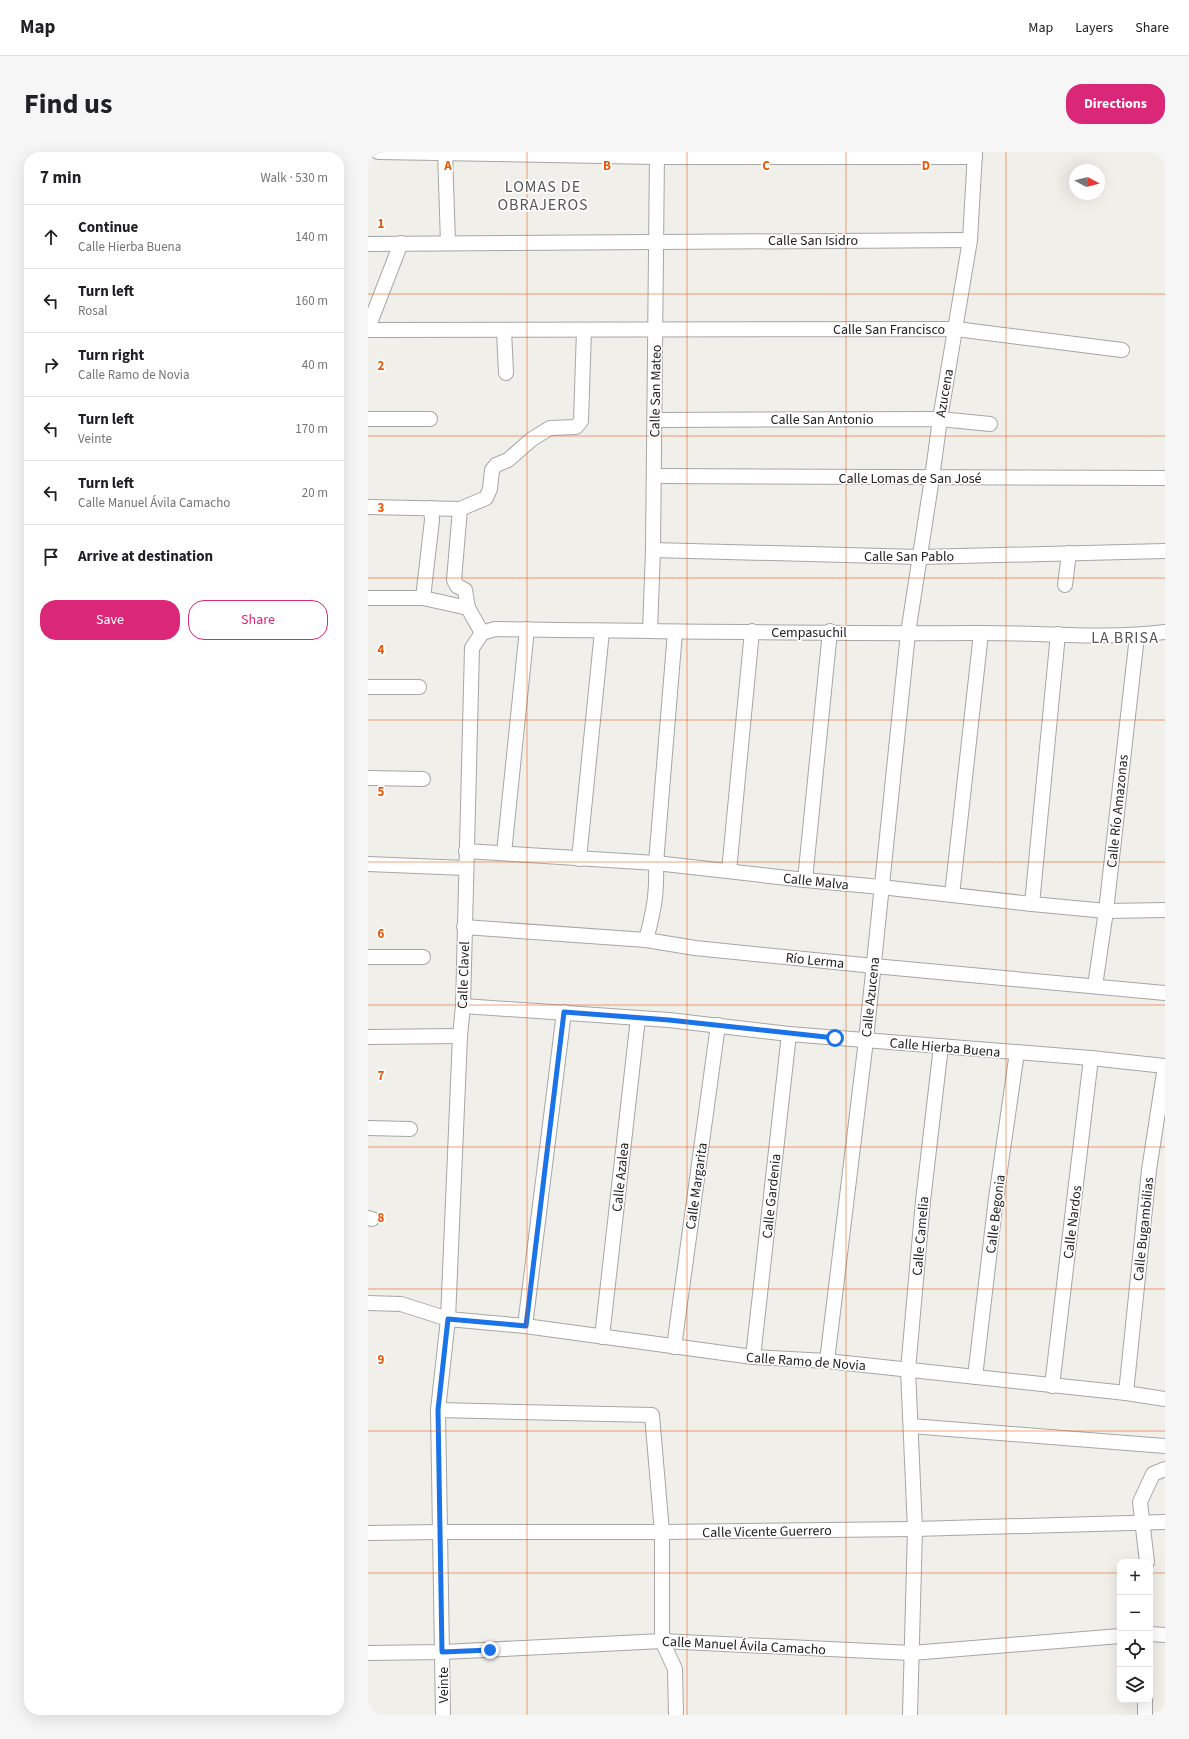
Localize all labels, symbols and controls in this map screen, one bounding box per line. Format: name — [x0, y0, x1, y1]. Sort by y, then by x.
text: Map — [20, 14, 55, 41]
text: Map — [1028, 18, 1053, 38]
text: Layers — [1075, 18, 1113, 38]
text: Share — [1135, 18, 1169, 38]
text: Find us — [24, 84, 112, 124]
button: Directions — [1066, 84, 1165, 124]
text: A — [443, 157, 452, 175]
text: B — [603, 157, 611, 175]
text: C — [762, 157, 770, 175]
text: D — [922, 157, 930, 175]
north arrow — [1069, 164, 1105, 200]
text: 7 min — [40, 166, 81, 190]
text: Walk · 530 m — [260, 169, 328, 187]
district label: LOMAS DE OBRAJEROS — [497, 176, 589, 216]
text: 1 — [378, 215, 385, 233]
text: Continue — [78, 217, 138, 238]
icon: ahead — [40, 226, 62, 248]
text: 140 m — [295, 228, 328, 246]
street label: Calle San Isidro — [768, 231, 858, 251]
text: Calle Hierba Buena — [78, 238, 181, 256]
text: Turn left — [78, 281, 134, 302]
icon: left — [40, 290, 62, 312]
text: 160 m — [295, 292, 328, 310]
text: Rosal — [78, 302, 108, 320]
street label: Calle San Francisco — [833, 320, 945, 340]
street label: Calle San Mateo — [645, 344, 667, 438]
text: Turn right — [78, 345, 144, 366]
icon: right — [40, 354, 62, 376]
text: 40 m — [302, 356, 328, 374]
text: 2 — [378, 357, 385, 375]
text: Calle Ramo de Novia — [78, 366, 189, 384]
street label: Azucena — [931, 367, 959, 419]
text: Turn left — [78, 409, 134, 430]
street label: Calle San Antonio — [770, 410, 874, 430]
icon: left — [40, 418, 62, 440]
text: 170 m — [295, 420, 328, 438]
text: Veinte — [78, 430, 112, 448]
street label: Calle Lomas de San José — [838, 469, 982, 489]
text: Turn left — [78, 473, 134, 494]
icon: left — [40, 482, 62, 504]
text: 20 m — [302, 484, 328, 502]
text: Calle Manuel Ávila Camacho — [78, 494, 230, 512]
text: 3 — [378, 499, 385, 517]
icon: arrive — [40, 546, 62, 568]
text: Arrive at destination — [78, 546, 213, 567]
street label: Calle San Pablo — [864, 547, 954, 567]
button: Save — [40, 600, 180, 640]
button: Share — [188, 600, 328, 640]
street label: Cempasuchil — [771, 623, 847, 643]
district label: LA BRISA — [1091, 627, 1159, 649]
text: 4 — [378, 641, 385, 659]
street label: Calle Río Amazonas — [1102, 753, 1134, 869]
text: 5 — [378, 783, 385, 801]
street label: Calle Malva — [782, 869, 850, 895]
text: 6 — [378, 925, 385, 943]
street label: Calle Clavel — [453, 941, 475, 1009]
street label: Río Lerma — [785, 948, 845, 974]
street label: Calle Azucena — [857, 956, 885, 1038]
route start — [826, 1029, 844, 1047]
street label: Calle Hierba Buena — [889, 1033, 1001, 1063]
text: 7 — [378, 1067, 385, 1085]
street label: Calle Azalea — [607, 1141, 635, 1213]
street label: Calle Margarita — [681, 1141, 713, 1231]
street label: Calle Gardenia — [758, 1153, 786, 1240]
street label: Calle Begonia — [981, 1173, 1011, 1255]
street label: Calle Bugambilias — [1129, 1176, 1159, 1282]
street label: Calle Nardos — [1059, 1184, 1087, 1260]
street label: Calle Camelia — [908, 1196, 934, 1277]
text: 8 — [378, 1209, 385, 1227]
street label: Calle Ramo de Novia — [745, 1348, 867, 1376]
text: 9 — [378, 1351, 385, 1369]
street label: Calle Vicente Guerrero — [702, 1521, 832, 1543]
map controls — [1117, 1559, 1153, 1703]
button: + — [1117, 1559, 1153, 1595]
button: − — [1117, 1595, 1153, 1631]
button: locate — [1117, 1631, 1153, 1667]
street label: Calle Manuel Ávila Camacho — [662, 1632, 826, 1660]
route end — [481, 1641, 499, 1659]
street label: Veinte — [434, 1667, 454, 1703]
button: layers — [1117, 1667, 1153, 1703]

